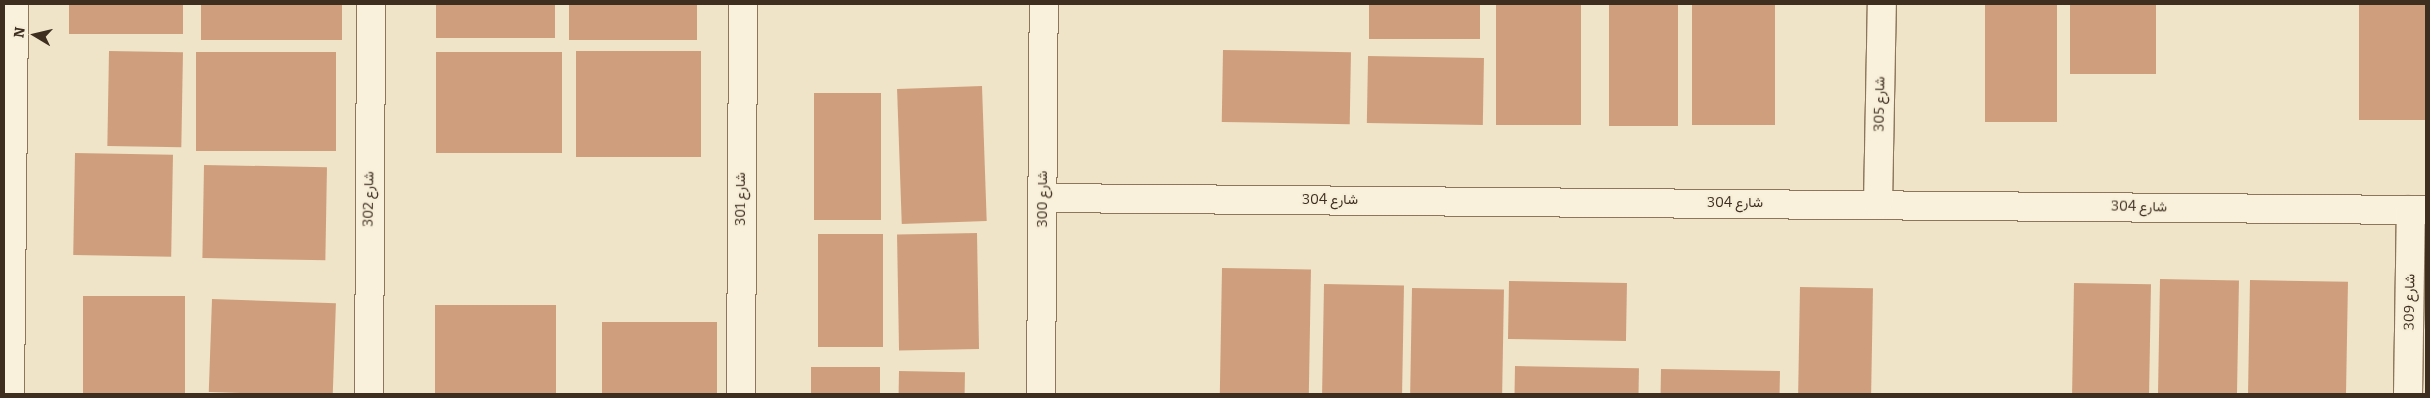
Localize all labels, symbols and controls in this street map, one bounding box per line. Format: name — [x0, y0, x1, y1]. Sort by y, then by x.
north arrow — [10, 10, 60, 60]
text: N — [10, 26, 29, 39]
street label: شارع 305 — [1871, 76, 1889, 132]
street label: شارع 302 — [360, 171, 378, 227]
street label: شارع 300 — [1035, 171, 1051, 227]
street label: شارع 301 — [733, 172, 749, 226]
street label: شارع 304 — [1302, 192, 1358, 208]
street label: شارع 304 — [1707, 195, 1763, 211]
street label: شارع 304 — [2111, 198, 2167, 216]
street label: شارع 309 — [2401, 274, 2419, 330]

